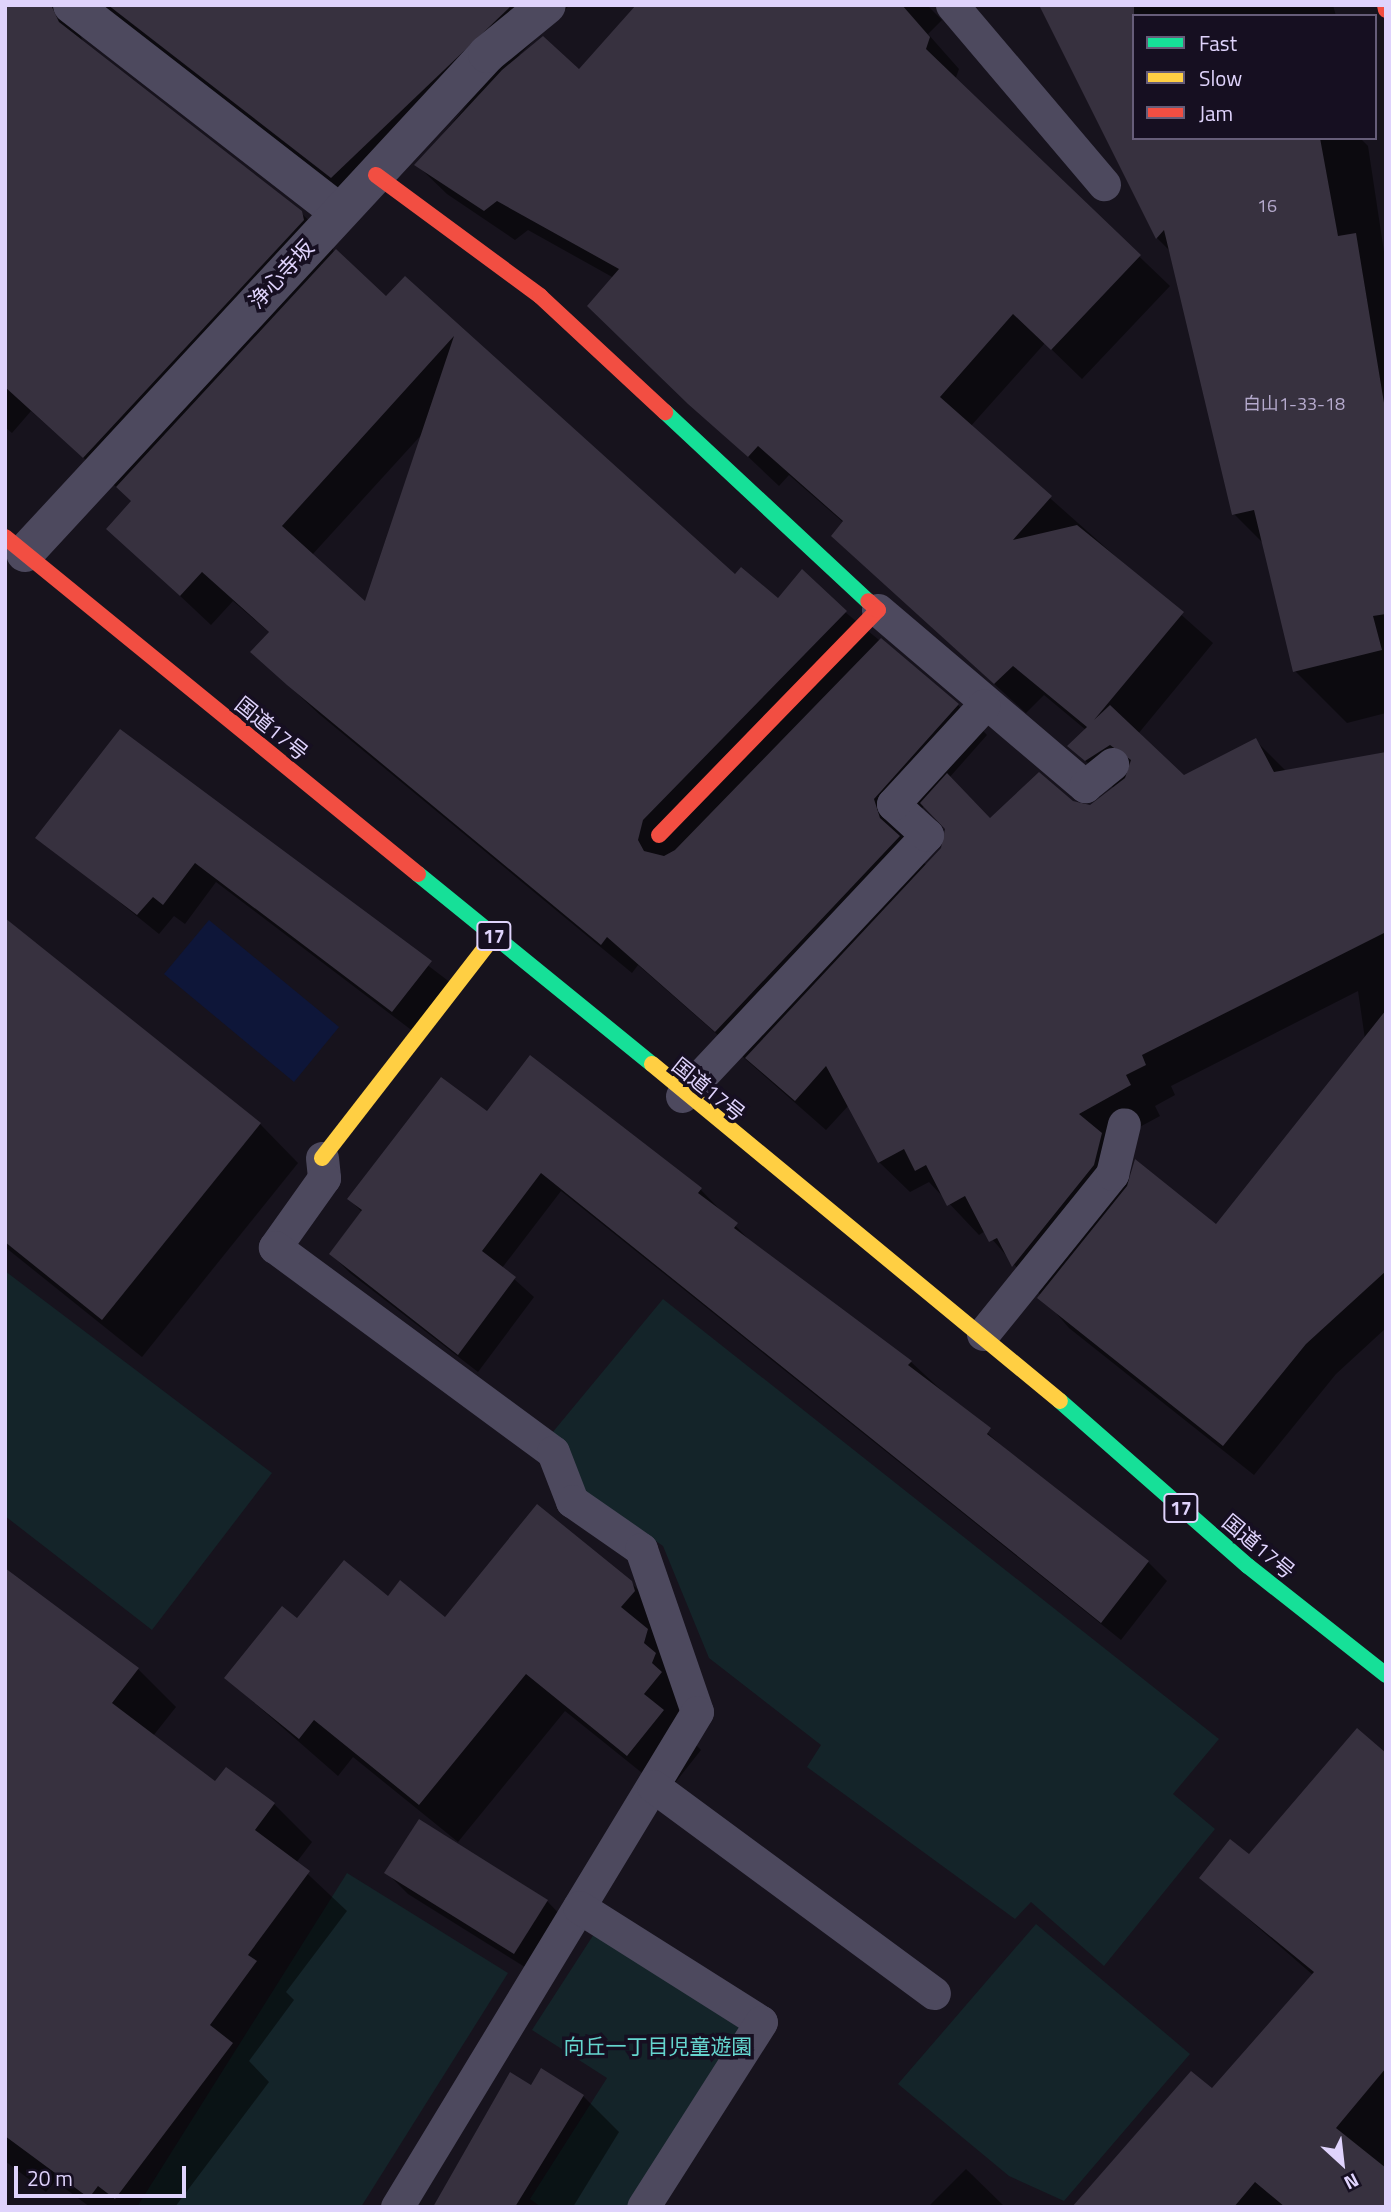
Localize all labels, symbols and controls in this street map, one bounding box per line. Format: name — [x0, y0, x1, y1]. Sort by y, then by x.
legend — [1132, 14, 1377, 140]
text: Fast — [1199, 27, 1237, 59]
text: Slow — [1199, 62, 1242, 94]
text: Jam — [1199, 97, 1233, 129]
house number: 16 — [1257, 195, 1277, 217]
street label: 浄心寺坂 — [243, 235, 319, 313]
house number: 白山1-33-18 — [1243, 393, 1345, 415]
street label: 国道17号 — [230, 691, 314, 765]
road number: 17 — [475, 920, 513, 952]
street label: 国道17号 — [667, 1052, 751, 1126]
road number: 17 — [1162, 1492, 1200, 1524]
street label: 国道17号 — [1218, 1509, 1300, 1583]
park label: 向丘一丁目児童遊園 — [564, 2033, 752, 2059]
north arrow — [1307, 2128, 1377, 2198]
scale bar — [18, 2152, 189, 2196]
text: 20 m — [27, 2162, 73, 2194]
text: N — [1339, 2166, 1364, 2198]

